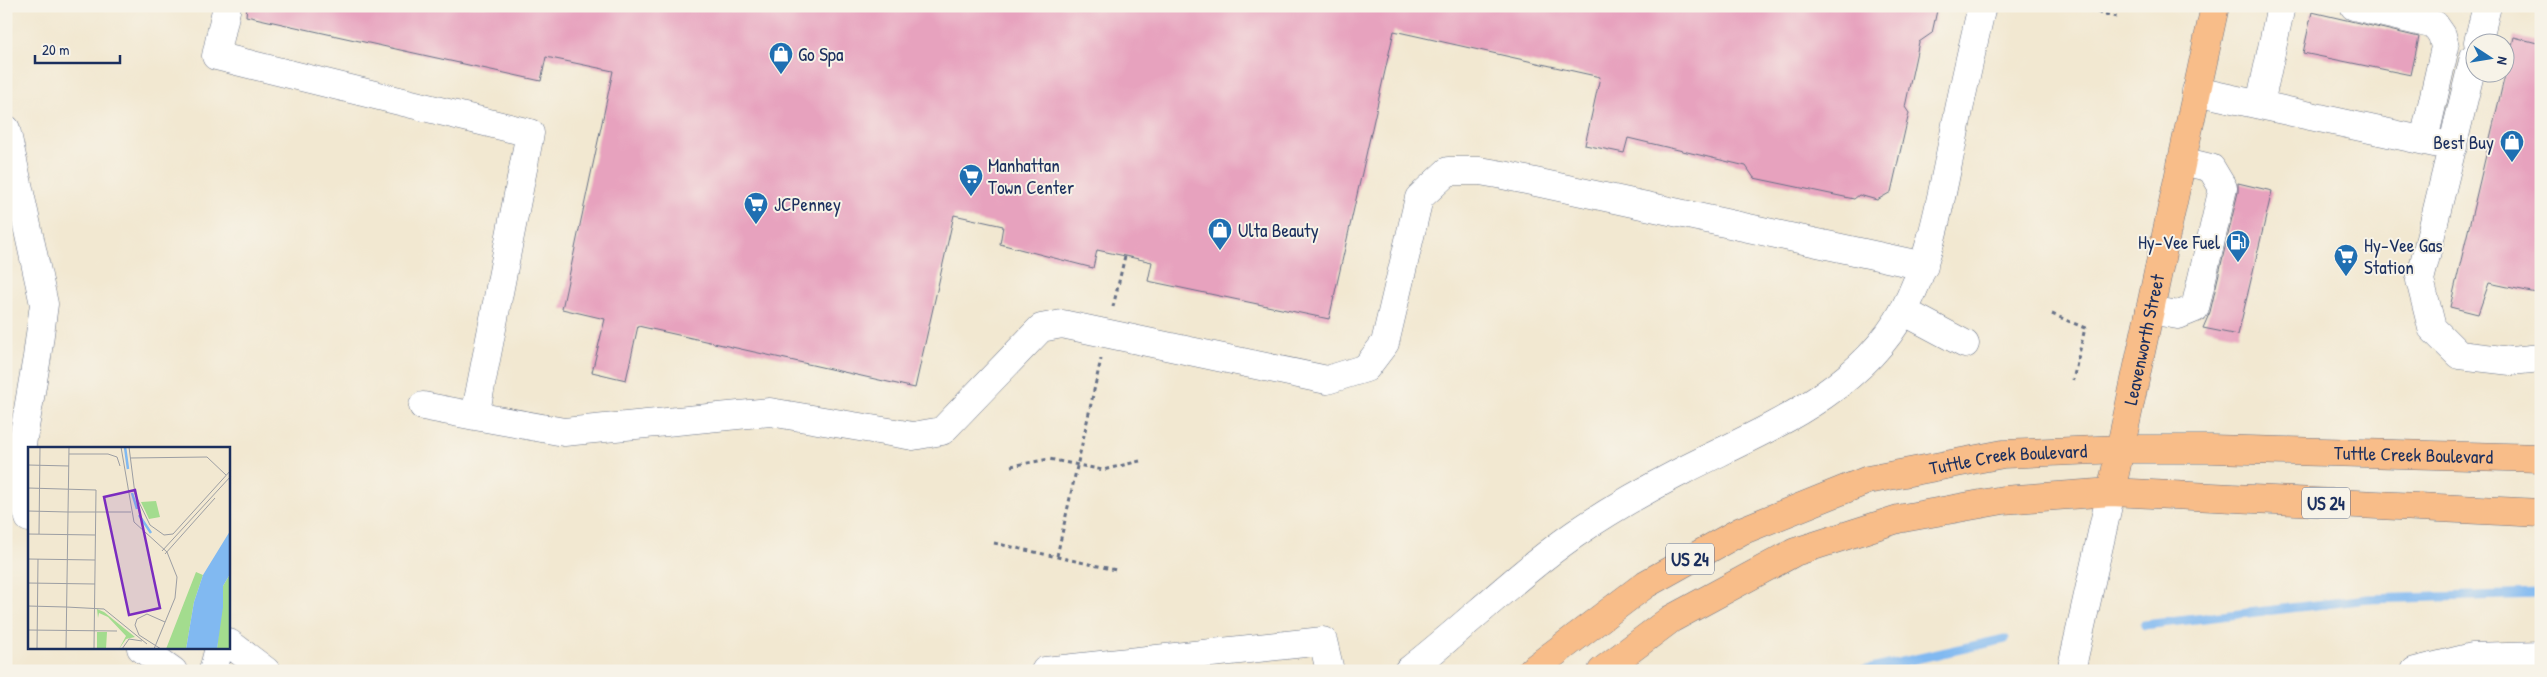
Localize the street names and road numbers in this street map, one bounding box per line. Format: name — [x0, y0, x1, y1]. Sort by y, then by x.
street label: Leavenworth Street — [2117, 271, 2170, 407]
street label: Tuttle Creek Boulevard — [1927, 437, 2088, 481]
street label: Tuttle Creek Boulevard — [2334, 439, 2494, 470]
road number: US 24 — [2302, 488, 2350, 518]
road number: US 24 — [1666, 544, 1714, 574]

